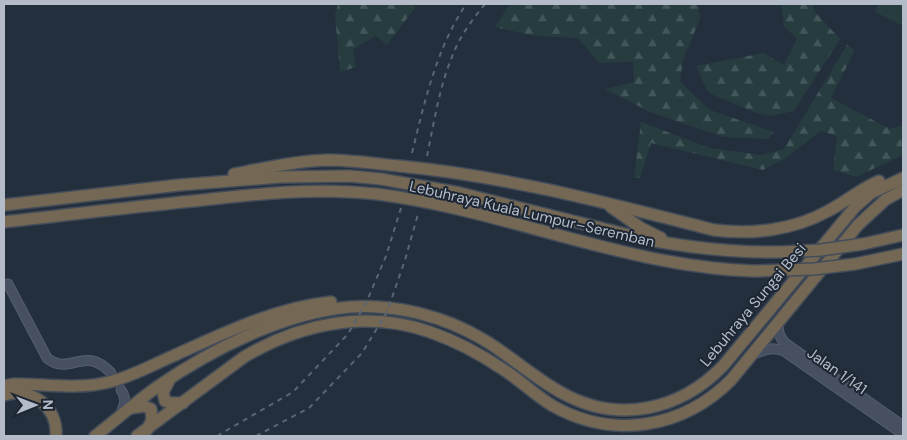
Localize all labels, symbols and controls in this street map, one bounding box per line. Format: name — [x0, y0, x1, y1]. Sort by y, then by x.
street label: Lebuhraya Kuala Lumpur–Seremban — [407, 176, 657, 252]
street label: Lebuhraya Sungai Besi — [696, 239, 810, 371]
street label: Jalan 1/141 — [803, 343, 871, 399]
north arrow — [10, 380, 60, 430]
text: N — [39, 400, 57, 410]

